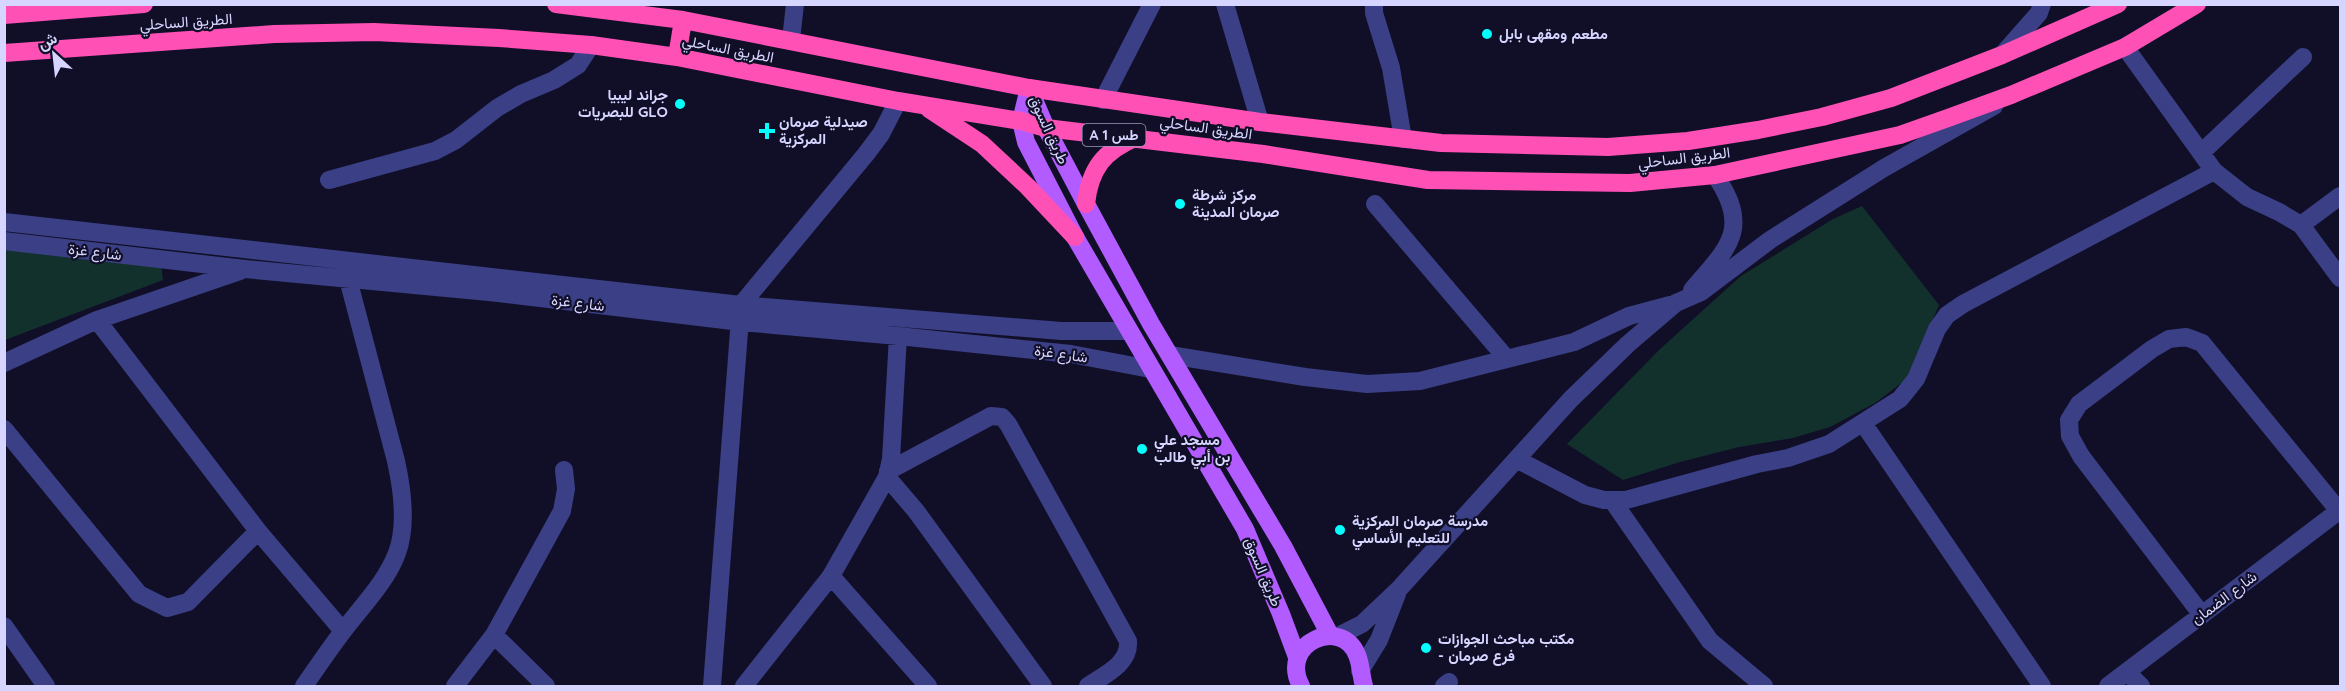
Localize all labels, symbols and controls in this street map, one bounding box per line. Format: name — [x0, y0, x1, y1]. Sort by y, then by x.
street label: الطريق الساحلي — [139, 9, 233, 38]
north arrow — [24, 24, 84, 84]
place label: مطعم ومقهى بابل — [1499, 24, 1608, 44]
text: ش — [34, 27, 60, 54]
marker: مطعم ومقهى بابل — [1480, 27, 1494, 41]
street label: الطريق الساحلي — [680, 30, 776, 71]
place label: جراند ليبيا للبصريات GLO — [578, 85, 668, 121]
street label: طريق السوق — [1024, 93, 1074, 168]
marker: جراند ليبيا للبصريات GLO — [673, 97, 687, 111]
place label: صيدلية صرمان المركزية — [779, 112, 868, 148]
street label: الطريق الساحلي — [1158, 112, 1253, 147]
marker: صيدلية صرمان المركزية — [760, 124, 774, 138]
road number: A 1 طس — [1082, 124, 1146, 146]
street label: الطريق الساحلي — [1637, 142, 1732, 177]
place label: مركز شرطة صرمان المدينة — [1192, 185, 1280, 221]
marker: مركز شرطة صرمان المدينة — [1173, 197, 1187, 211]
street label: شارع غزة — [67, 239, 123, 266]
street label: شارع غزة — [550, 290, 606, 317]
street label: شارع غزة — [1033, 340, 1089, 369]
place label: مسجد علي بن أبي طالب — [1154, 430, 1230, 470]
marker: مسجد علي بن أبي طالب — [1135, 442, 1149, 456]
place label: مدرسة صرمان المركزية للتعليم الأساسي — [1352, 511, 1488, 551]
marker: مدرسة صرمان المركزية للتعليم الأساسي — [1333, 523, 1347, 537]
street label: طريق السوق — [1239, 534, 1287, 610]
street label: شارع الضمان — [2187, 567, 2262, 630]
place label: مكتب مباحث الجوازات - فرع صرمان — [1438, 629, 1574, 666]
marker: مكتب مباحث الجوازات - فرع صرمان — [1419, 641, 1433, 655]

